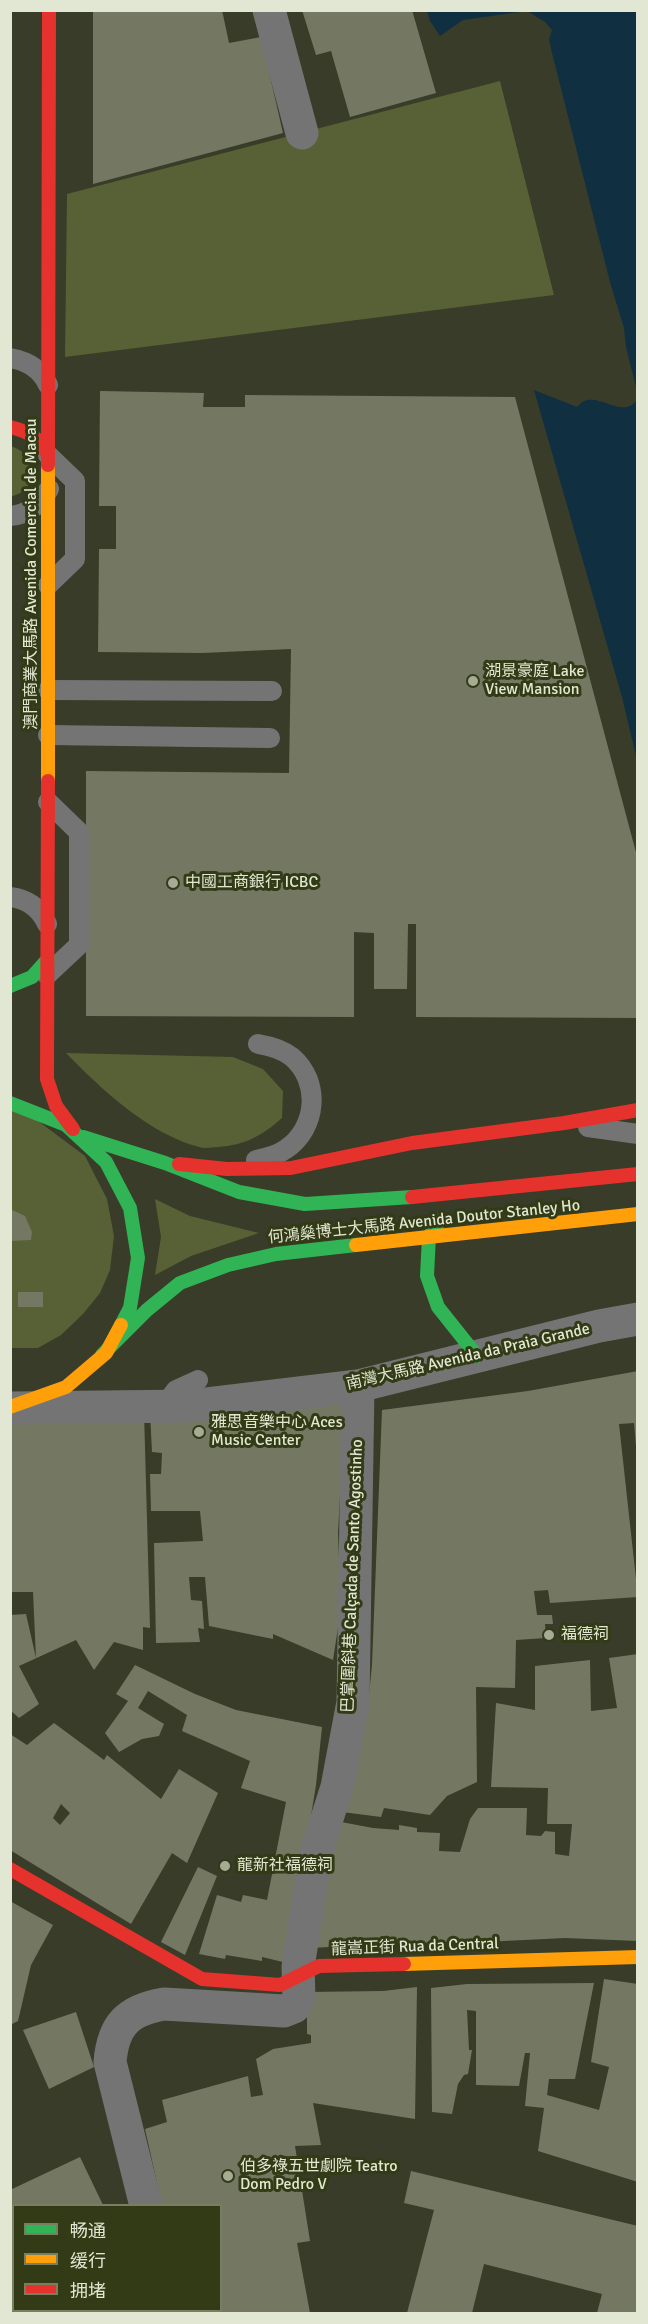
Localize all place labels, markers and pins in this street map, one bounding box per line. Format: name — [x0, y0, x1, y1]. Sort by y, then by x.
place label: 湖景豪庭 Lake View Mansion — [485, 662, 585, 700]
marker: 湖景豪庭 Lake View Mansion — [466, 674, 480, 688]
place label: 中國工商銀行 ICBC — [185, 873, 318, 893]
marker: 中國工商銀行 ICBC — [166, 876, 180, 890]
place label: 雅思音樂中心 Aces Music Center — [211, 1413, 343, 1451]
marker: 雅思音樂中心 Aces Music Center — [192, 1425, 206, 1439]
place label: 福德祠 — [561, 1625, 609, 1645]
marker: 福德祠 — [542, 1628, 556, 1642]
place label: 龍新社福德祠 — [237, 1856, 333, 1876]
marker: 龍新社福德祠 — [218, 1859, 232, 1873]
place label: 伯多祿五世劇院 Teatro Dom Pedro V — [240, 2157, 398, 2195]
marker: 伯多祿五世劇院 Teatro Dom Pedro V — [221, 2169, 235, 2183]

